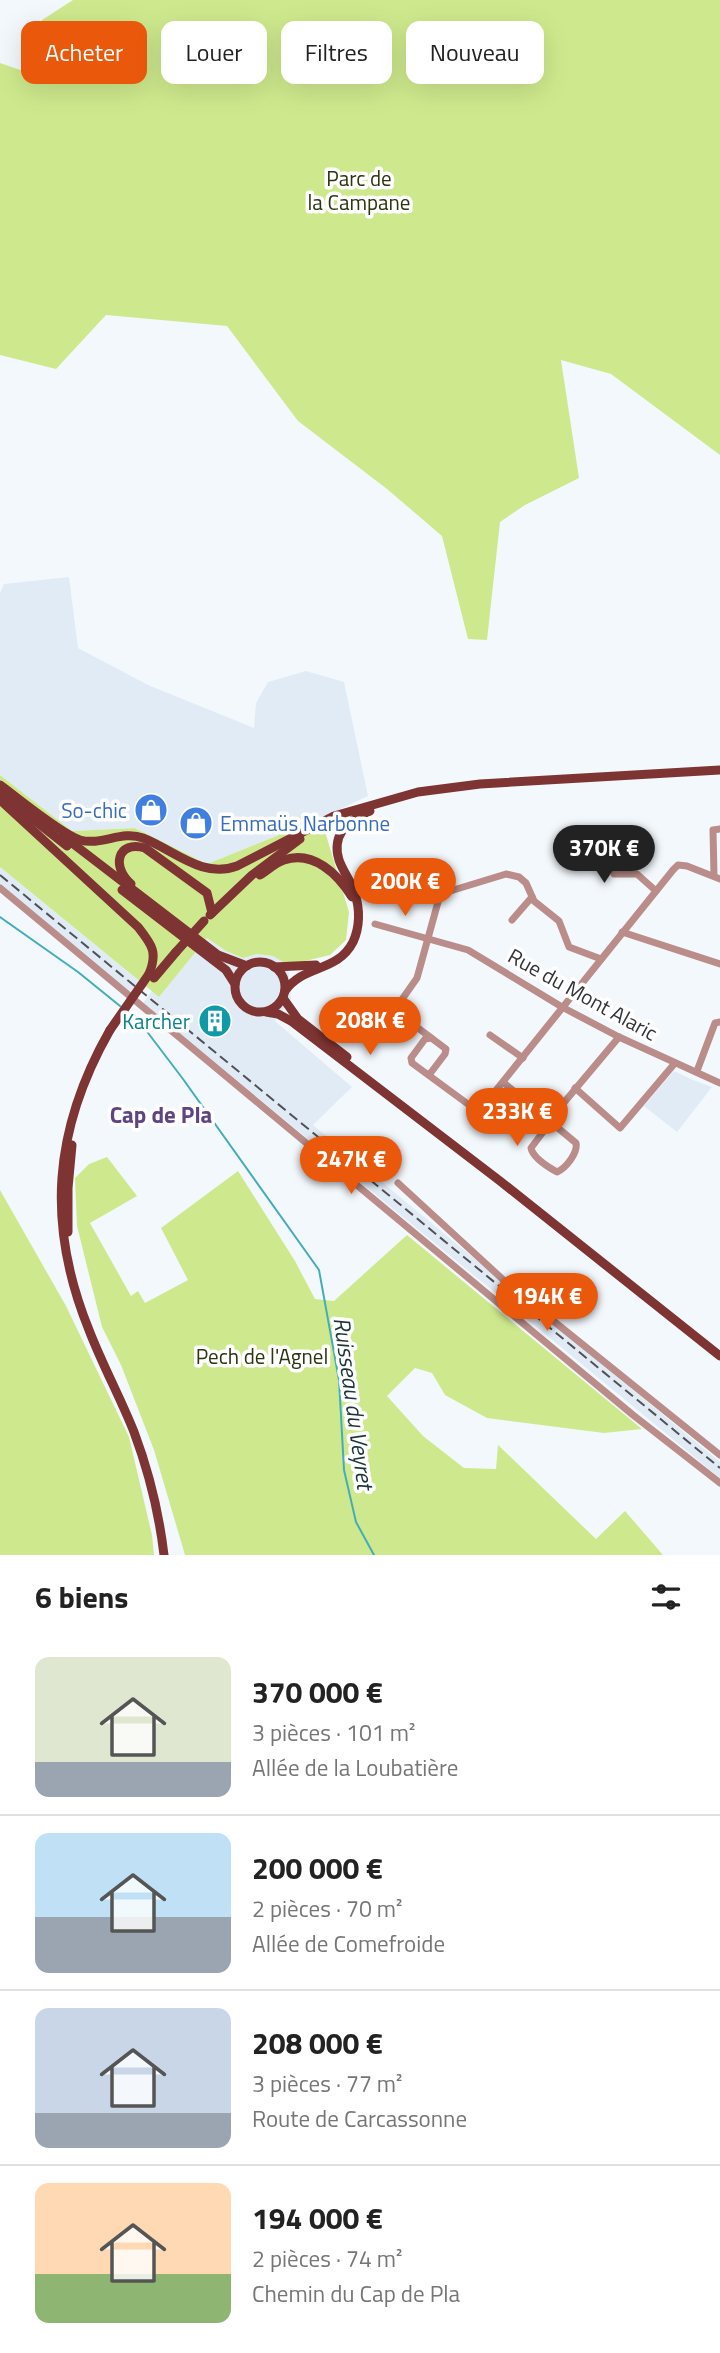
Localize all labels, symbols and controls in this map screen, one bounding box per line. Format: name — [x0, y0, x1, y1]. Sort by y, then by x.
chip: Acheter — [21, 21, 147, 84]
chip: Louer — [161, 21, 267, 84]
chip: Filtres — [281, 21, 392, 84]
chip: Nouveau — [406, 21, 544, 84]
park label: Parc de la Campane — [308, 162, 410, 218]
shop icon: So-chic — [132, 791, 170, 829]
place label: So-chic — [61, 794, 127, 826]
shop icon: Emmaüs Narbonne — [177, 804, 215, 842]
place label: Emmaüs Narbonne — [220, 807, 390, 839]
pin: 370K € — [547, 826, 661, 885]
text: 370K € — [569, 830, 639, 865]
pin: 200K € — [348, 858, 462, 918]
text: 200K € — [370, 863, 440, 898]
street label: Rue du Mont Alaric — [502, 940, 664, 1048]
pin: 208K € — [313, 998, 427, 1057]
building icon: Karcher — [196, 1002, 234, 1040]
text: 208K € — [335, 1002, 405, 1037]
place label: Karcher — [122, 1005, 190, 1037]
pin: 233K € — [460, 1088, 574, 1148]
text: 233K € — [482, 1093, 552, 1128]
district label: Cap de Pla — [110, 1097, 212, 1132]
pin: 247K € — [294, 1136, 408, 1196]
text: 247K € — [316, 1141, 386, 1176]
pin: 194K € — [490, 1274, 604, 1333]
text: 194K € — [512, 1278, 582, 1313]
water label: Ruisseau du Veyret — [325, 1315, 384, 1494]
park label: Pech de l'Agnel — [196, 1340, 328, 1372]
text: 6 biens — [35, 1574, 129, 1620]
icon: filters — [647, 1578, 685, 1616]
text: 370 000 € — [252, 1669, 383, 1715]
icon: home — [91, 1685, 175, 1769]
text: 3 pièces · 101 m² — [252, 1715, 415, 1750]
text: Allée de la Loubatière — [252, 1750, 458, 1785]
text: 200 000 € — [252, 1845, 383, 1891]
icon: home — [91, 1861, 175, 1945]
text: 2 pièces · 70 m² — [252, 1891, 403, 1926]
text: Allée de Comefroide — [252, 1926, 445, 1961]
text: 208 000 € — [252, 2020, 383, 2066]
icon: home — [91, 2036, 175, 2120]
text: 3 pièces · 77 m² — [252, 2066, 403, 2101]
text: Route de Carcassonne — [252, 2101, 467, 2136]
text: 194 000 € — [252, 2195, 383, 2241]
icon: home — [91, 2211, 175, 2295]
text: 2 pièces · 74 m² — [252, 2241, 403, 2276]
text: Chemin du Cap de Pla — [252, 2276, 460, 2311]

